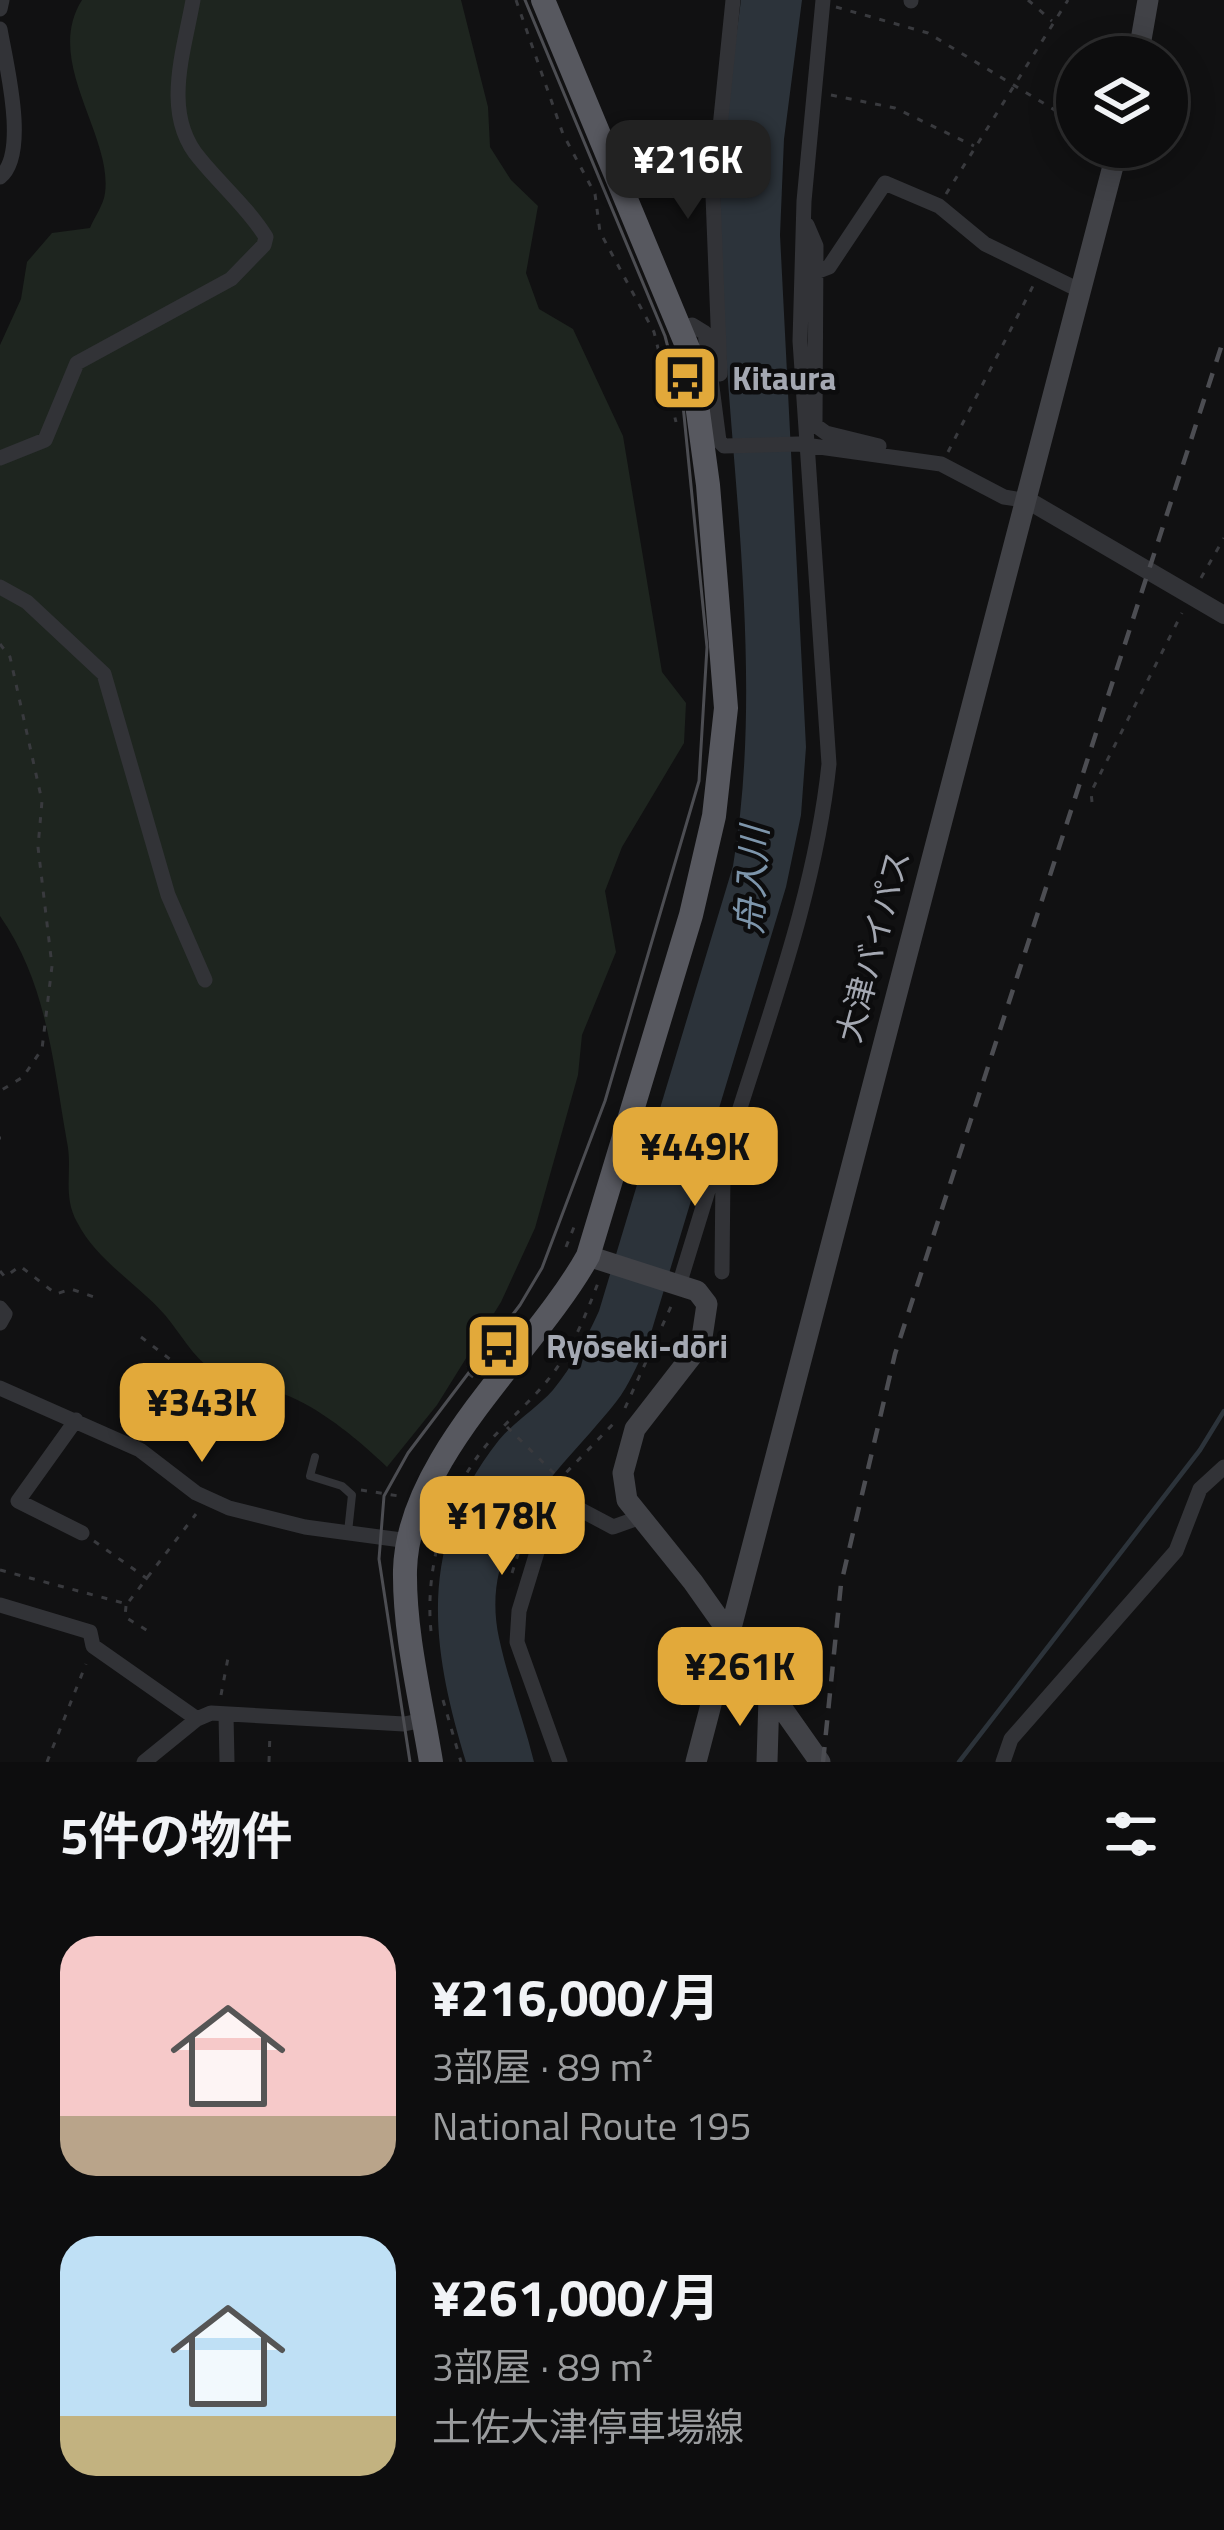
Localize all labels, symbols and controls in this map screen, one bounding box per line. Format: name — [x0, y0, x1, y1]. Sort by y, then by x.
map controls — [1056, 36, 1188, 168]
button: layers — [1056, 36, 1188, 168]
pin: ¥216K — [604, 120, 772, 222]
text: ¥216K — [633, 129, 743, 188]
bus stop icon: Kitaura — [650, 343, 720, 413]
place label: Kitaura — [732, 353, 836, 403]
water label: 舟入川 — [721, 821, 781, 935]
street label: 大津バイパス — [823, 844, 923, 1048]
pin: ¥449K — [611, 1107, 779, 1209]
text: ¥449K — [640, 1116, 750, 1175]
bus stop icon: Ryōseki-dōri — [464, 1311, 534, 1381]
place label: Ryōseki-dōri — [546, 1321, 728, 1371]
pin: ¥343K — [118, 1363, 286, 1465]
text: ¥343K — [147, 1372, 257, 1431]
pin: ¥178K — [418, 1476, 586, 1578]
text: ¥178K — [447, 1485, 557, 1544]
pin: ¥261K — [656, 1627, 824, 1729]
text: ¥261K — [685, 1636, 795, 1695]
text: 5件の物件 — [60, 1796, 293, 1874]
icon: filters — [1098, 1801, 1164, 1867]
text: ¥216,000/月 — [432, 1958, 720, 2036]
icon: home — [156, 1984, 300, 2128]
text: 3部屋 · 89 m² — [432, 2037, 653, 2096]
text: National Route 195 — [432, 2096, 751, 2155]
text: ¥261,000/月 — [432, 2258, 720, 2336]
icon: home — [156, 2284, 300, 2428]
text: 3部屋 · 89 m² — [432, 2337, 653, 2396]
text: 土佐大津停車場線 — [432, 2397, 744, 2456]

